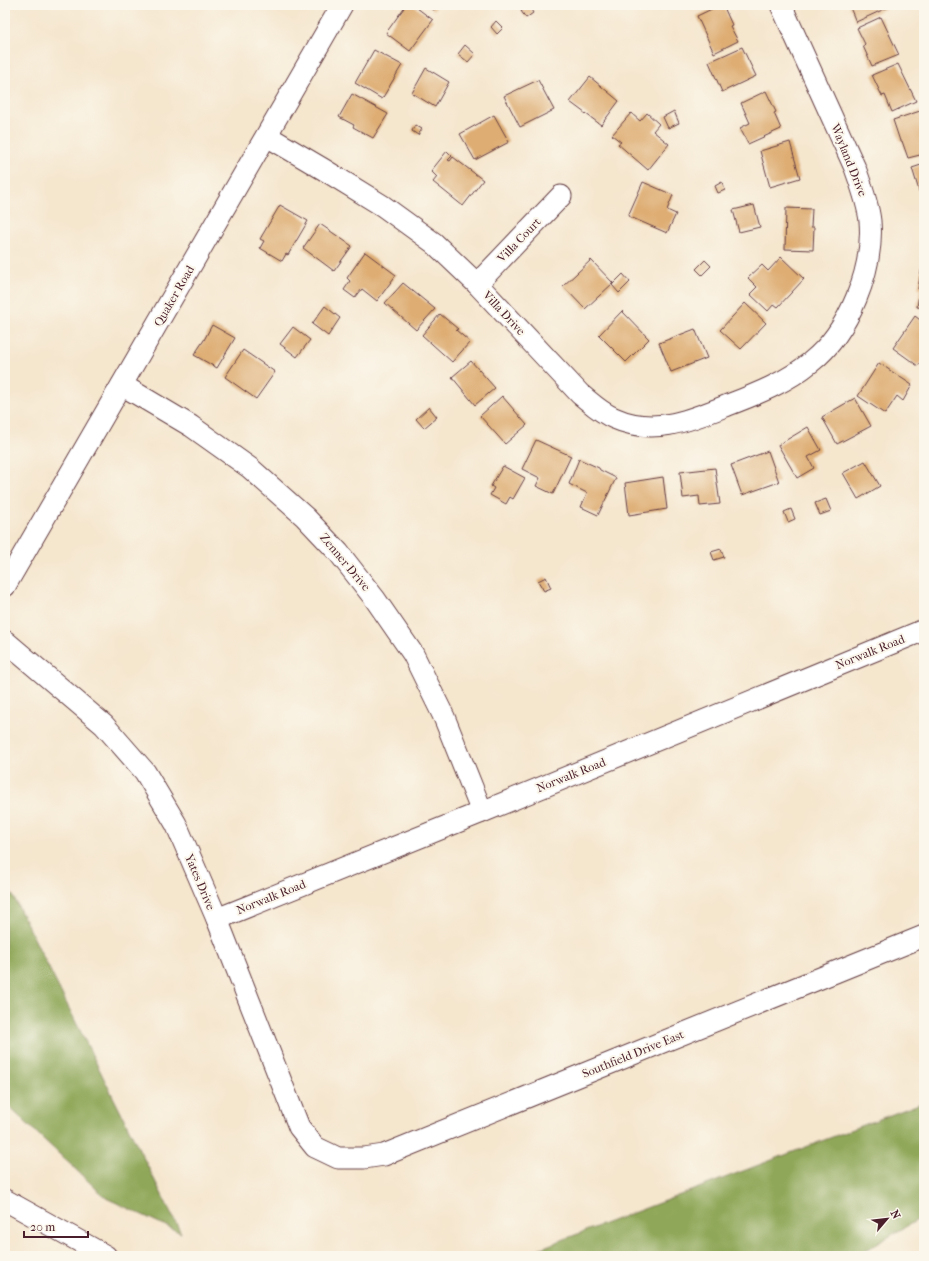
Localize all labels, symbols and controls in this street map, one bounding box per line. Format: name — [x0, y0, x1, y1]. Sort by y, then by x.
street label: Wayland Drive — [828, 121, 870, 198]
street label: Villa Court — [494, 214, 544, 266]
street label: Quaker Road — [151, 263, 197, 329]
street label: Villa Drive — [479, 287, 528, 338]
street label: Zenner Drive — [317, 530, 373, 594]
street label: Norwalk Road — [833, 632, 907, 672]
street label: Norwalk Road — [534, 755, 608, 795]
street label: Yates Drive — [182, 851, 218, 912]
street label: Norwalk Road — [234, 877, 308, 917]
street label: Southfield Drive East — [580, 1027, 687, 1081]
north arrow — [867, 1199, 907, 1239]
text: N — [888, 1208, 903, 1222]
scale bar — [24, 1213, 88, 1239]
text: 20 m — [30, 1220, 55, 1234]

